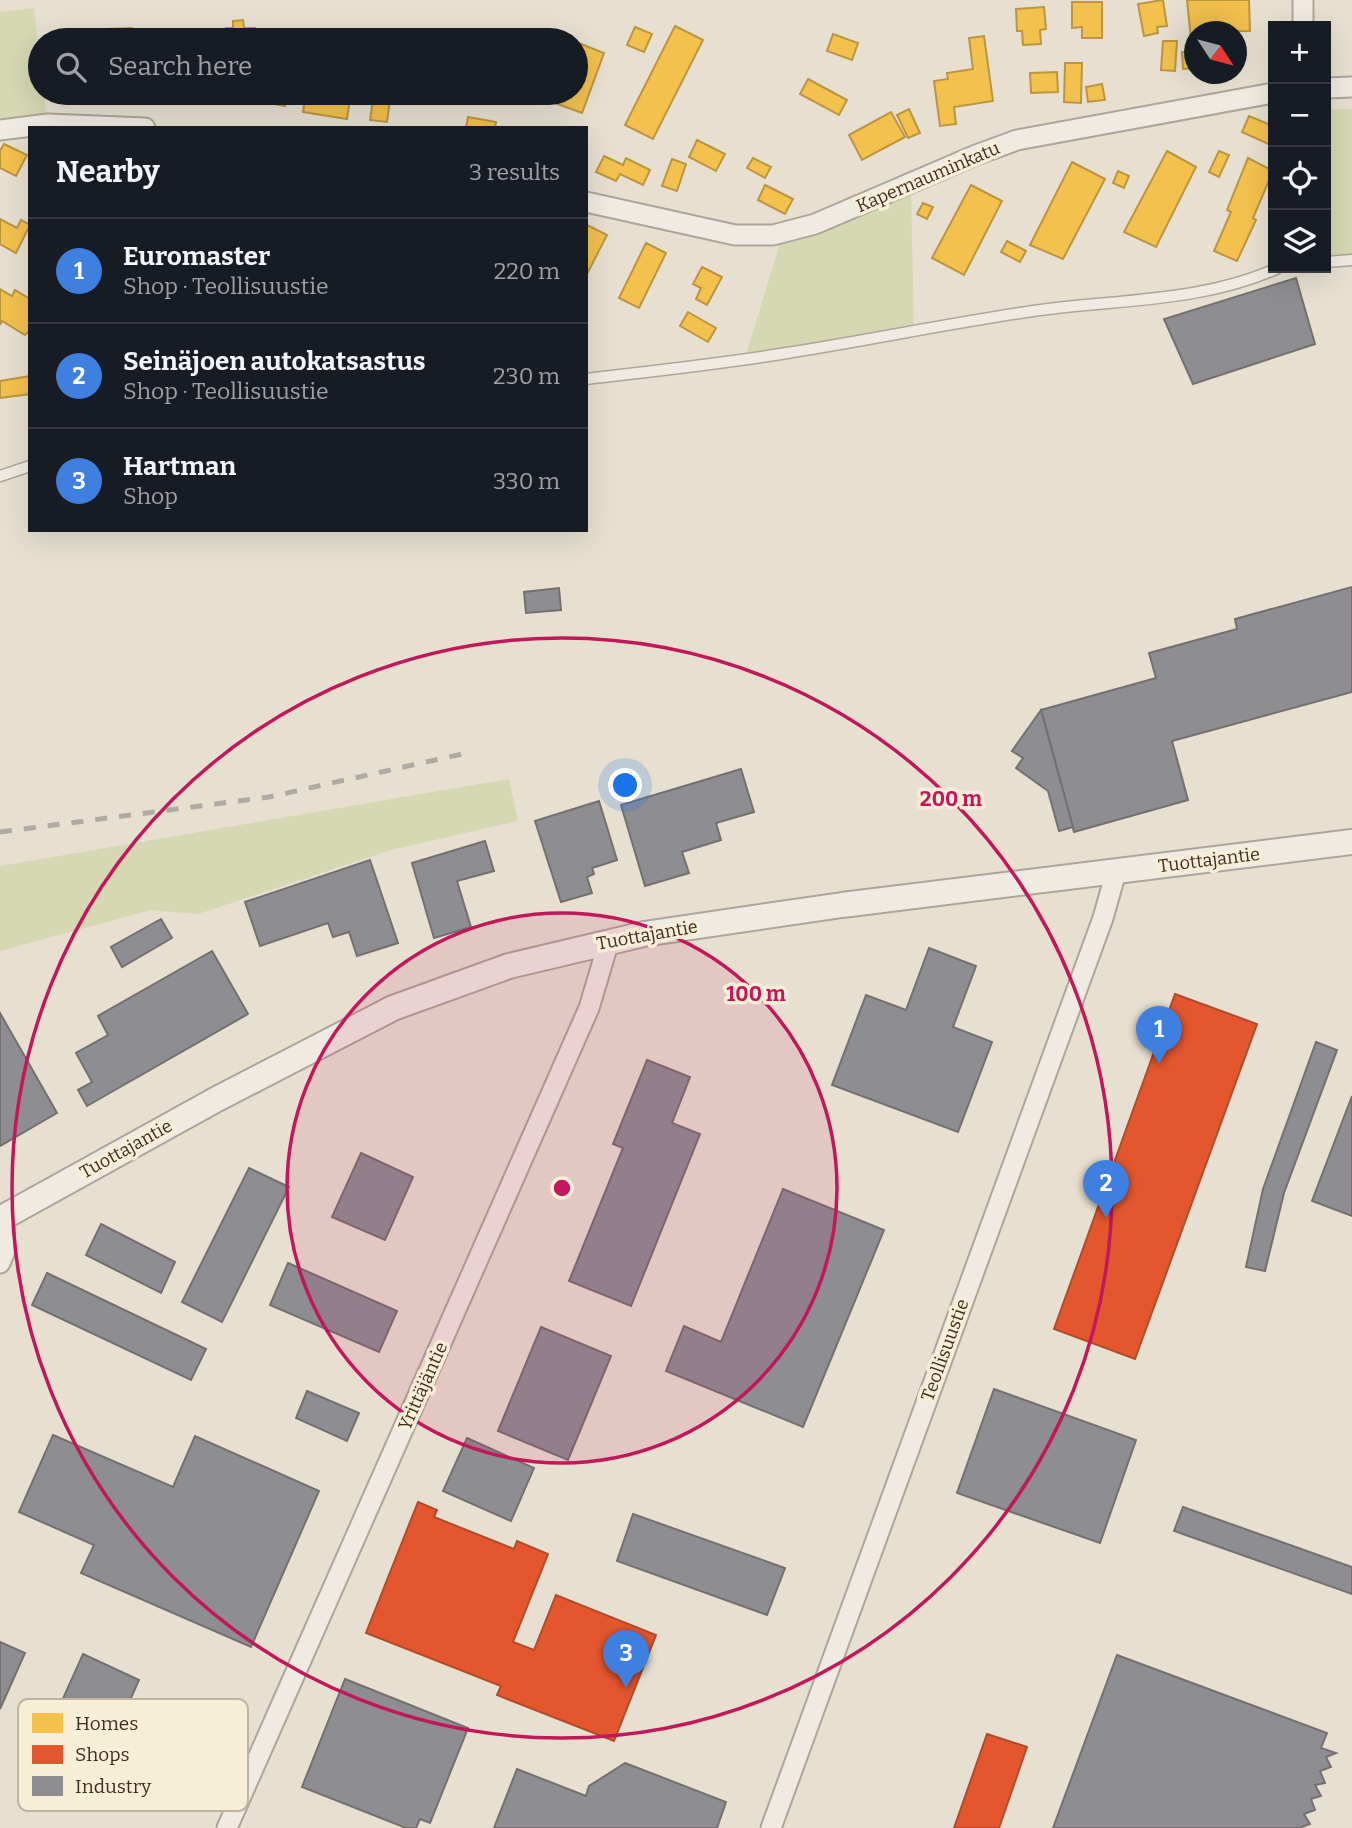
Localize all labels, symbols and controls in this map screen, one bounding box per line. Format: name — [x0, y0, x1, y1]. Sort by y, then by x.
north arrow — [1184, 21, 1247, 84]
map controls — [1268, 21, 1331, 273]
button: + — [1268, 21, 1331, 84]
search box — [28, 28, 588, 105]
icon: search — [52, 48, 90, 86]
text: Search here — [108, 51, 252, 82]
button: − — [1268, 84, 1331, 147]
street label: Kapernauminkatu — [853, 137, 1003, 217]
button: locate — [1268, 147, 1331, 210]
text: Nearby — [56, 154, 160, 190]
text: 3 results — [469, 158, 560, 186]
button: layers — [1268, 210, 1331, 273]
text: Euromaster — [123, 241, 270, 272]
text: 1 — [74, 257, 84, 285]
text: 220 m — [494, 257, 560, 285]
text: Shop · Teollisuustie — [123, 272, 329, 300]
text: Seinäjoen autokatsastus — [123, 346, 426, 377]
text: 2 — [73, 362, 85, 390]
text: 230 m — [493, 362, 560, 390]
text: Shop · Teollisuustie — [123, 377, 329, 405]
text: Hartman — [123, 451, 236, 482]
text: 3 — [72, 467, 86, 495]
text: 330 m — [493, 467, 560, 495]
text: Shop — [123, 482, 178, 510]
your location — [608, 768, 642, 802]
text: 200 m — [920, 786, 982, 812]
street label: Tuottajantie — [1157, 843, 1261, 877]
street label: Tuottajantie — [595, 915, 699, 955]
text: 100 m — [726, 981, 786, 1007]
pin: 1 — [1136, 1006, 1182, 1064]
street label: Tuottajantie — [76, 1115, 176, 1183]
pin: 2 — [1083, 1160, 1129, 1218]
centre of rings — [550, 1176, 574, 1200]
street label: Teollisuustie — [916, 1296, 974, 1404]
street label: Yrittäjäntie — [394, 1338, 452, 1434]
pin: 3 — [603, 1630, 649, 1688]
legend — [18, 1699, 248, 1811]
text: Homes — [75, 1712, 138, 1735]
text: Shops — [75, 1743, 130, 1766]
text: Industry — [75, 1775, 152, 1798]

